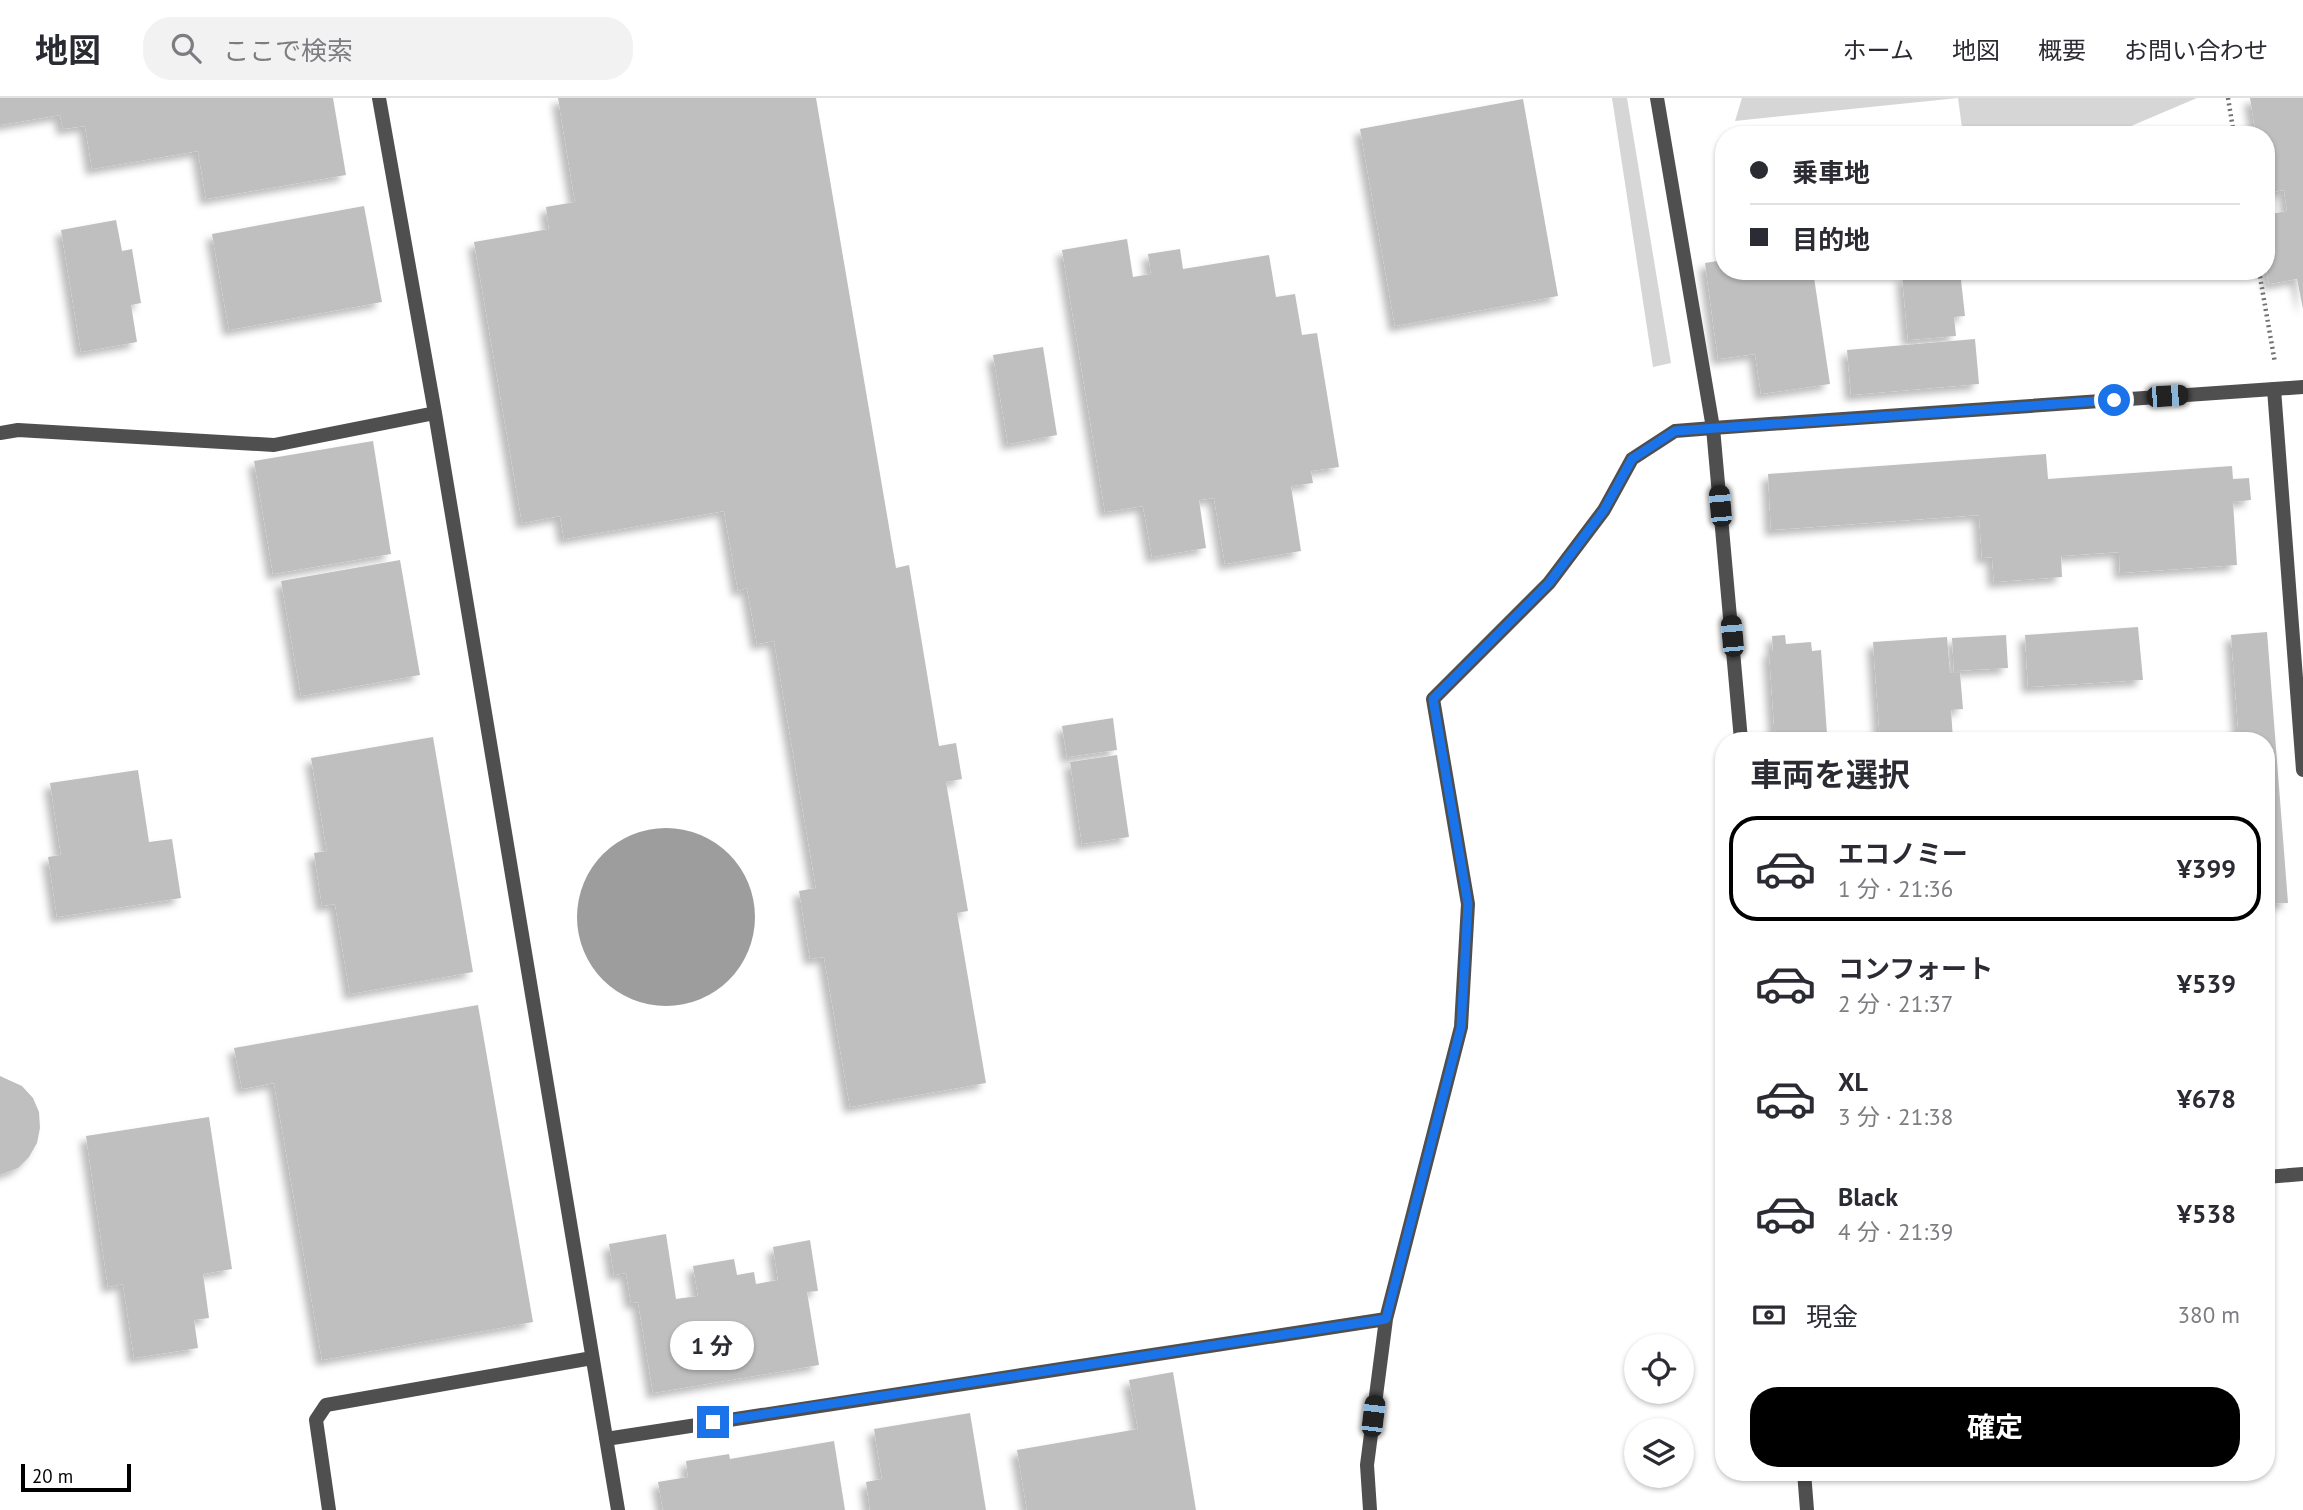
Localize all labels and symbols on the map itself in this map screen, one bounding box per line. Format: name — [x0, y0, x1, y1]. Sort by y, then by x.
route start — [2098, 384, 2130, 416]
car — [2146, 384, 2189, 408]
car — [1708, 484, 1733, 528]
car — [1720, 614, 1745, 658]
callout: 1 分 — [671, 1320, 755, 1370]
car — [1361, 1394, 1386, 1438]
route end — [697, 1406, 729, 1438]
scale bar — [21, 1461, 131, 1493]

